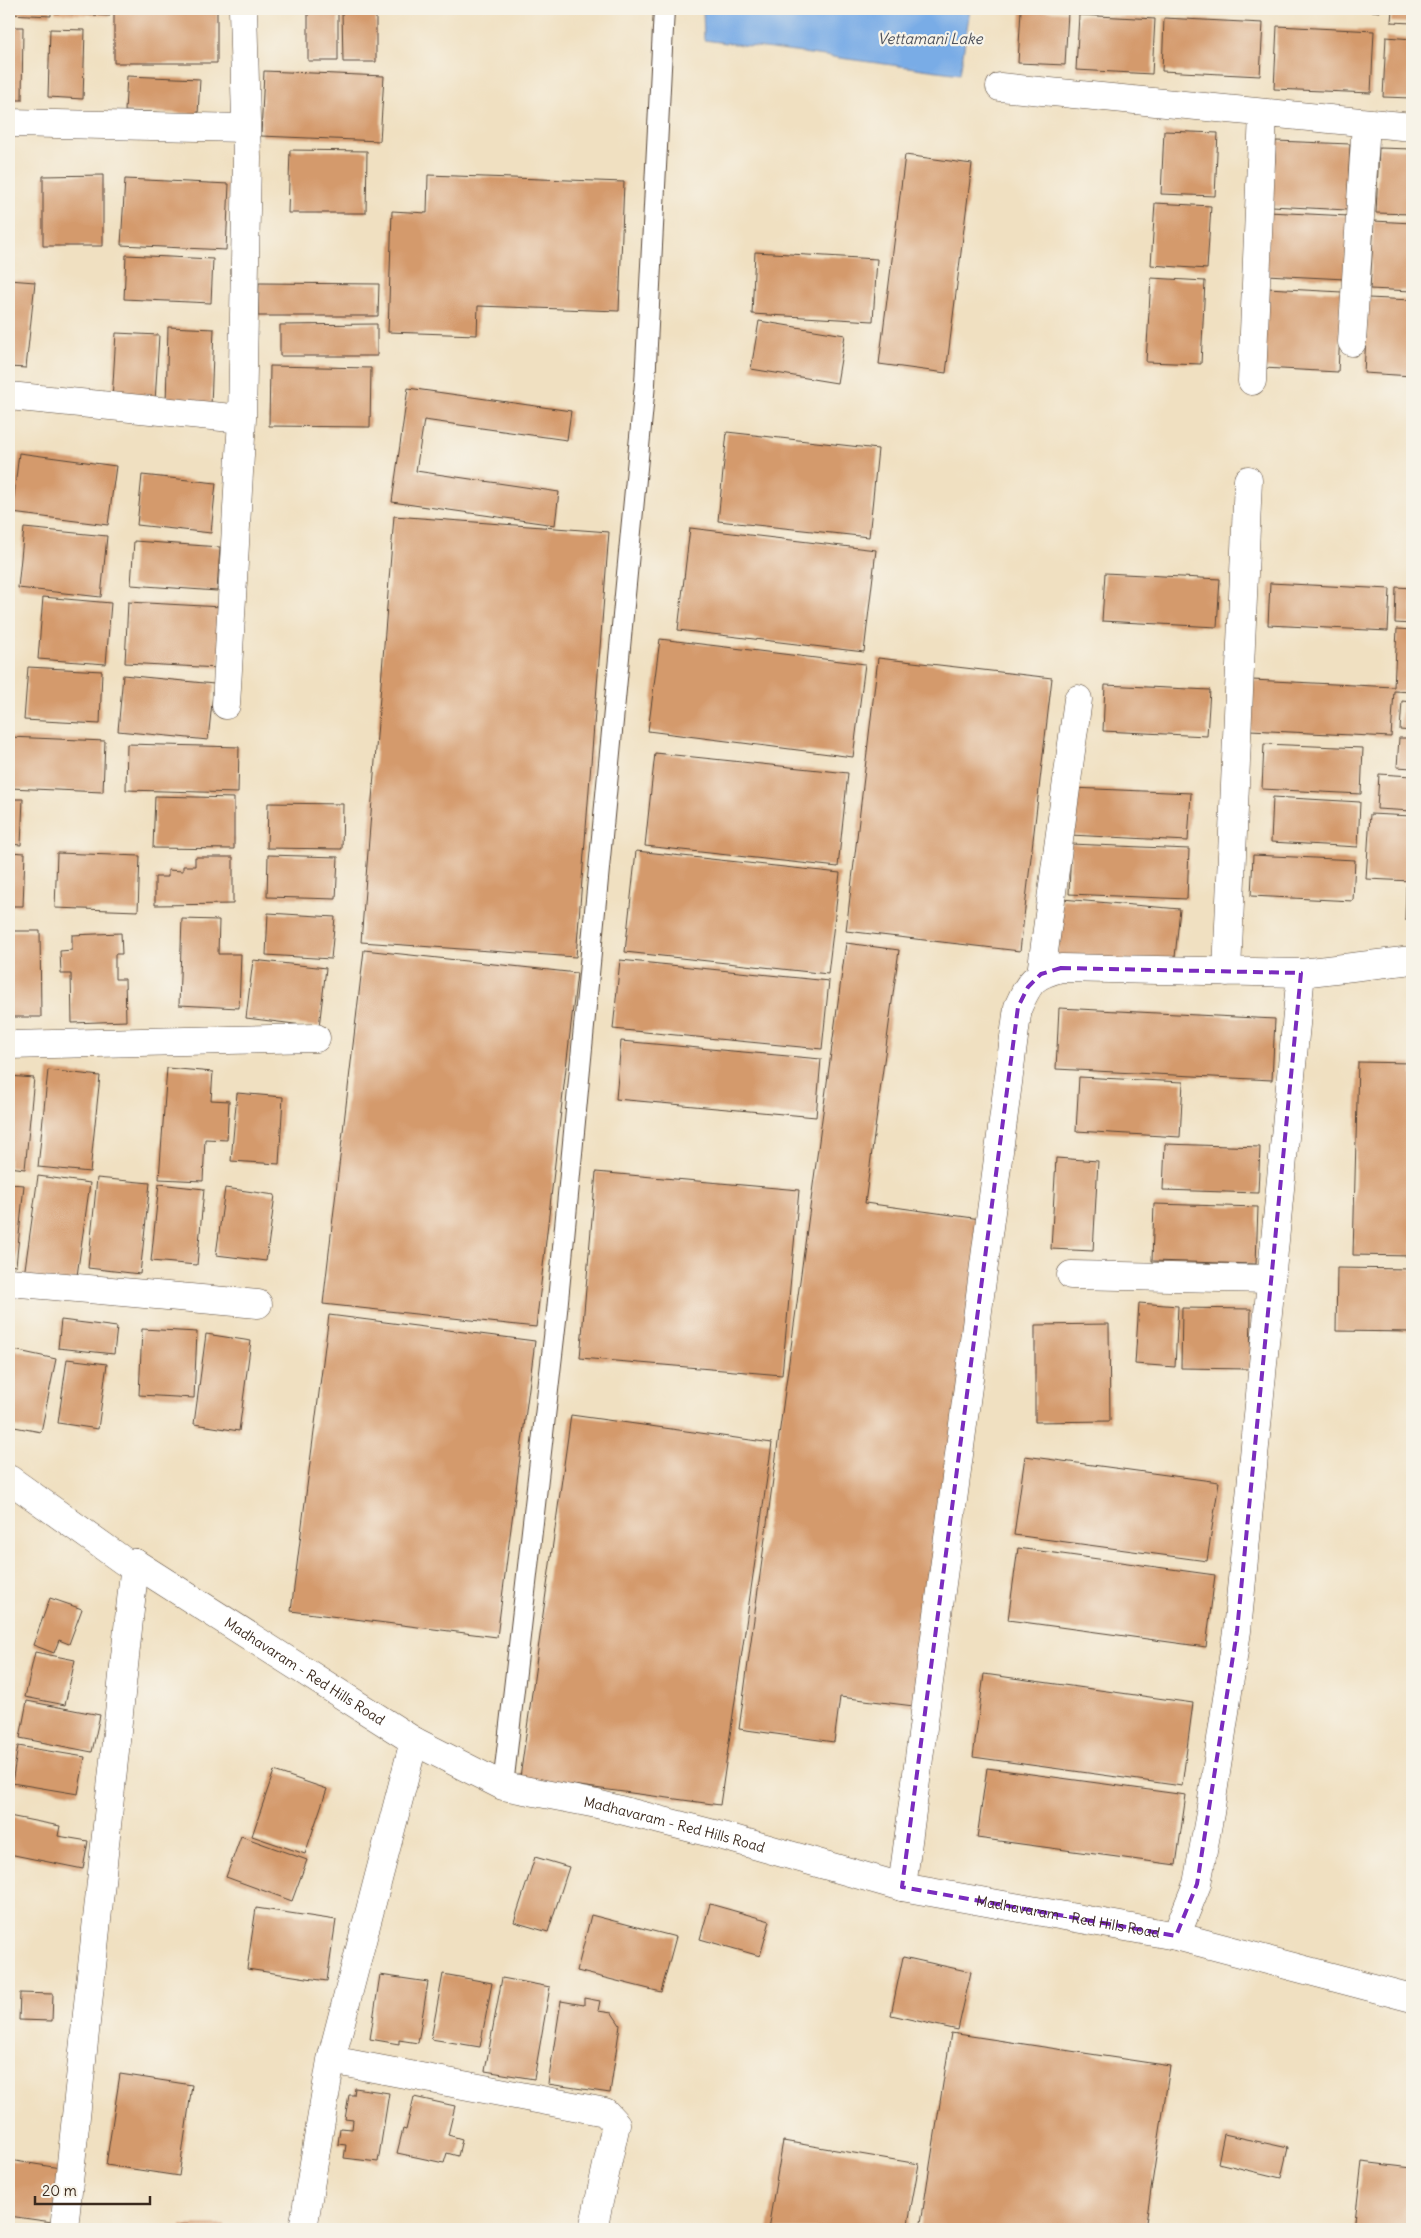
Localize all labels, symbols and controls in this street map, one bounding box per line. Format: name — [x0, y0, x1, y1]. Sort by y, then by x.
water label: Vettamani Lake — [877, 29, 983, 48]
street label: Madhavaram - Red Hills Road — [221, 1614, 388, 1729]
street label: Madhavaram - Red Hills Road — [582, 1793, 767, 1857]
street label: Madhavaram - Red Hills Road — [975, 1891, 1162, 1942]
scale bar — [35, 2173, 150, 2205]
text: 20 m — [42, 2181, 77, 2200]

